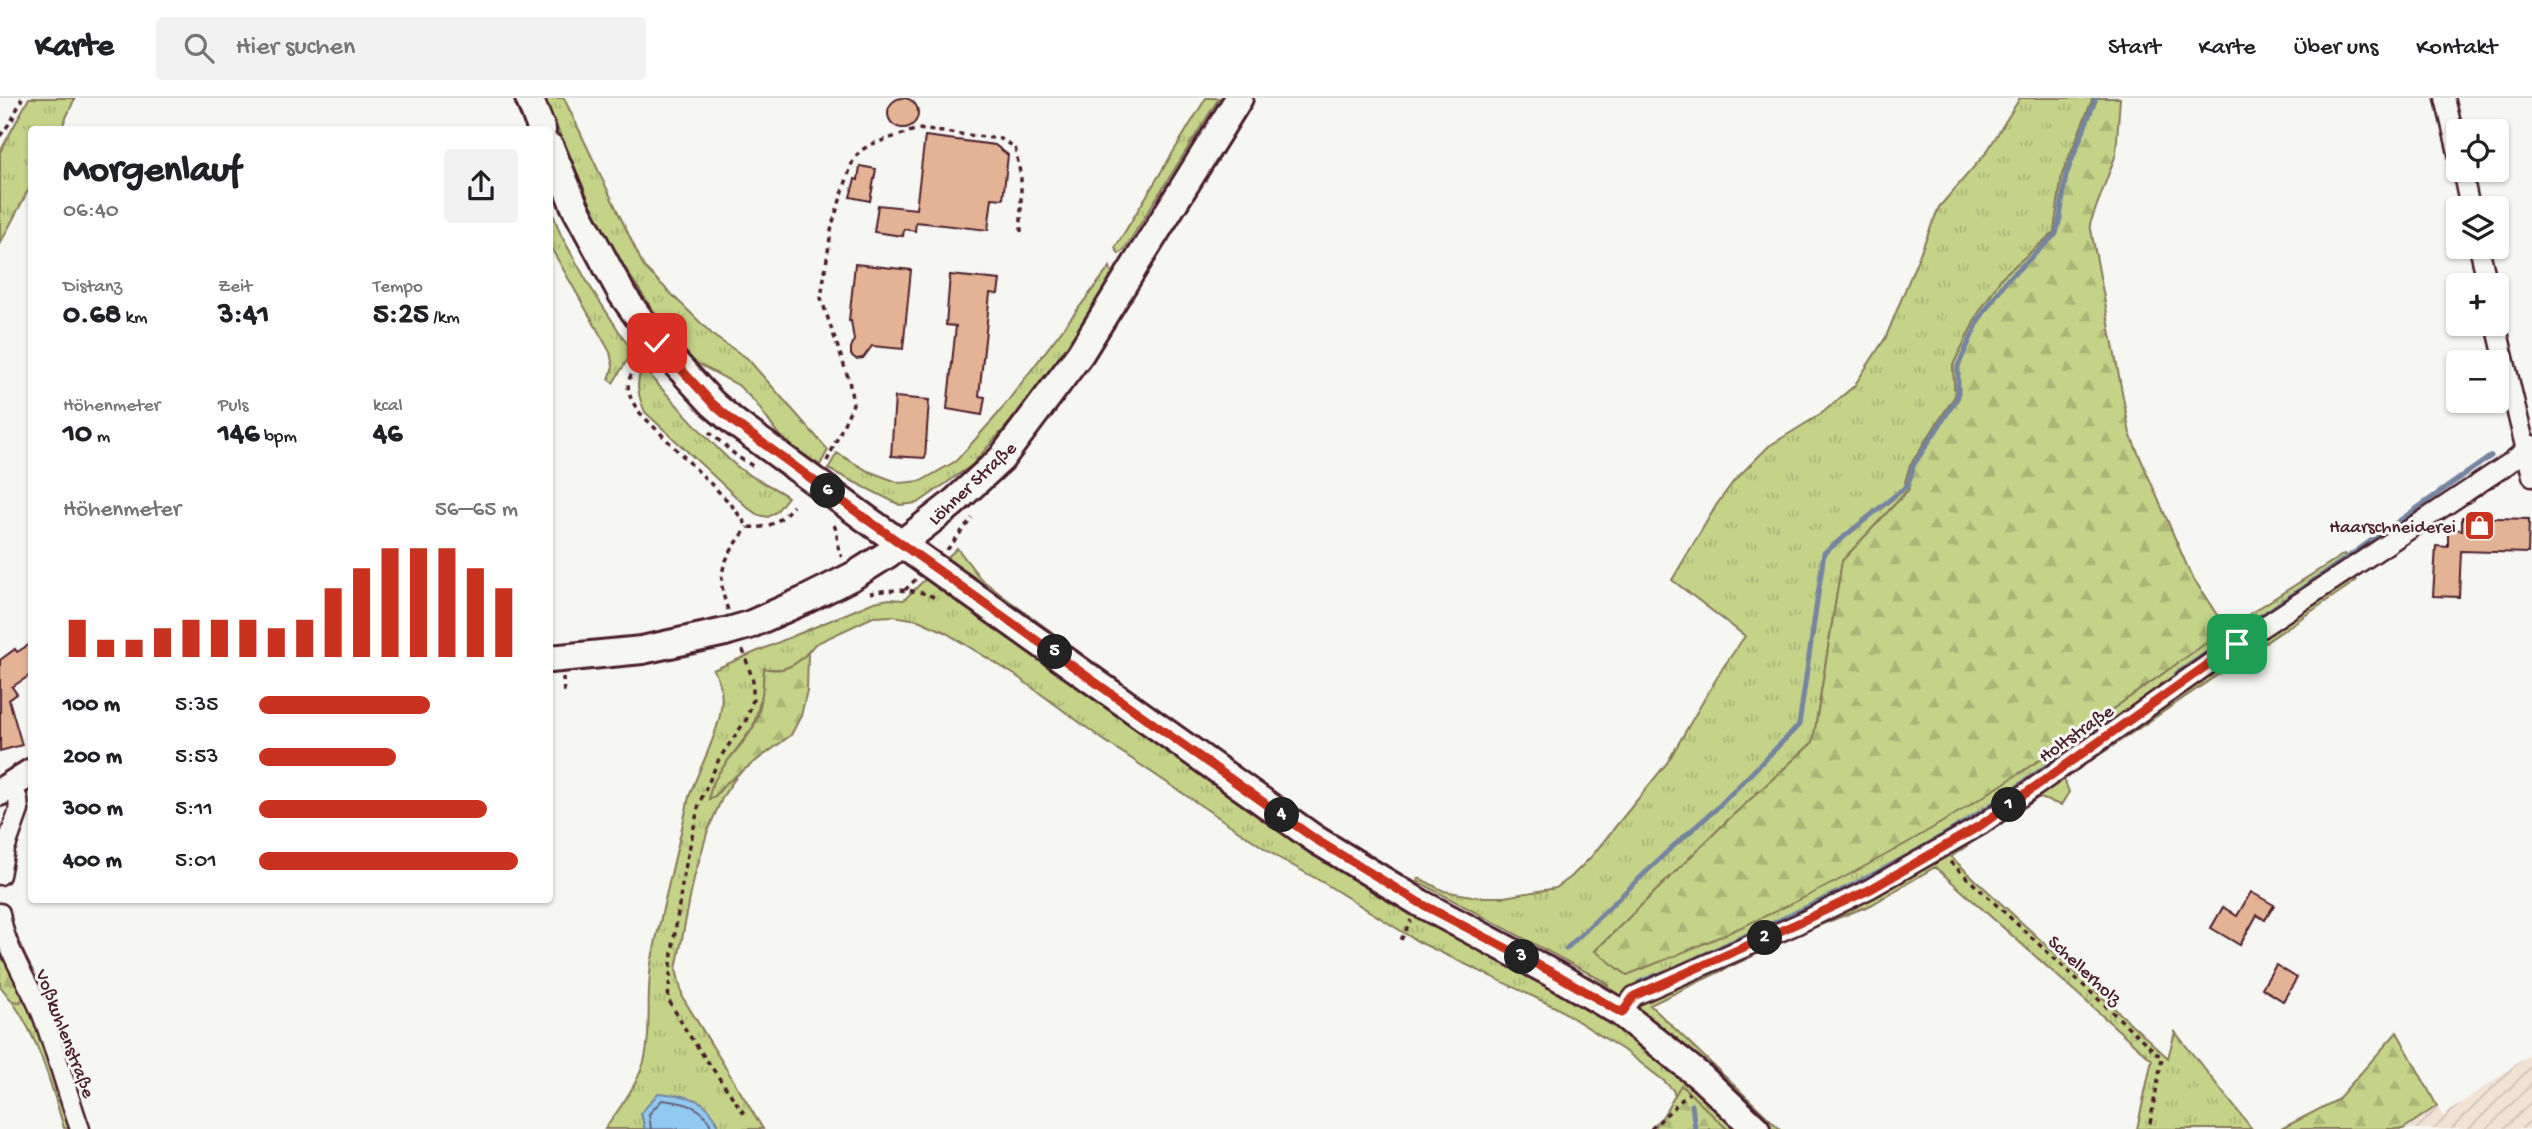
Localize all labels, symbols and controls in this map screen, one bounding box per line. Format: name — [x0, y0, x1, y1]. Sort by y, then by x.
search box — [156, 17, 646, 80]
text: Karte — [35, 29, 114, 67]
icon: search — [180, 29, 218, 67]
text: Hier suchen — [236, 33, 355, 64]
text: Start — [2108, 34, 2160, 63]
text: Karte — [2198, 34, 2256, 63]
text: Über uns — [2294, 34, 2378, 63]
text: Kontakt — [2416, 34, 2497, 63]
map controls — [2446, 119, 2509, 413]
button: locate — [2446, 119, 2509, 182]
button: share — [444, 149, 518, 223]
text: Morgenlauf — [63, 150, 241, 194]
button: layers — [2446, 196, 2509, 259]
text: 06:40 — [63, 198, 119, 225]
button: + — [2446, 273, 2509, 336]
text: Distanz — [63, 276, 122, 299]
text: Zeit — [218, 276, 252, 299]
text: Tempo — [373, 276, 423, 299]
text: 0.68 — [63, 299, 121, 334]
text: 3:41 — [218, 299, 269, 334]
text: 5:25 — [373, 299, 429, 334]
text: km — [121, 307, 148, 330]
text: /km — [429, 307, 460, 330]
pin — [627, 313, 687, 373]
icon: check — [638, 324, 676, 362]
button: − — [2446, 350, 2509, 413]
text: Höhenmeter — [63, 395, 160, 418]
text: Puls — [218, 395, 249, 418]
text: kcal — [373, 395, 403, 418]
text: 10 — [63, 418, 92, 453]
text: 146 — [218, 418, 260, 453]
text: 46 — [373, 418, 402, 453]
text: m — [92, 426, 110, 449]
text: bpm — [260, 426, 297, 449]
street label: Löhner Straße — [924, 438, 1022, 531]
pin: 6 — [810, 474, 846, 508]
text: 6 — [823, 479, 832, 502]
text: Höhenmeter — [63, 497, 181, 524]
text: 56–65 m — [435, 497, 518, 524]
shop icon: Haarschneiderei — [2462, 508, 2496, 542]
place label: Haarschneiderei — [2329, 517, 2456, 540]
pin — [2207, 614, 2267, 674]
icon: arrive — [2218, 625, 2256, 663]
pin: 5 — [1038, 634, 1072, 670]
text: 5 — [1050, 640, 1060, 663]
text: 100 m — [63, 692, 120, 719]
text: 5:35 — [175, 692, 218, 719]
street label: Holtstraße — [2035, 701, 2119, 769]
text: 200 m — [63, 744, 122, 771]
text: 5:53 — [175, 744, 218, 771]
pin: 1 — [1992, 788, 2026, 822]
text: 1 — [2005, 793, 2012, 816]
text: 300 m — [63, 796, 123, 823]
text: 5:11 — [175, 796, 213, 823]
pin: 4 — [1264, 798, 1300, 832]
text: 4 — [1277, 803, 1286, 826]
text: 400 m — [63, 848, 122, 875]
text: 5:01 — [175, 848, 217, 875]
pin: 2 — [1748, 920, 1782, 956]
text: 2 — [1760, 926, 1769, 949]
street label: Schellerholz — [2042, 932, 2126, 1012]
pin: 3 — [1504, 940, 1540, 974]
text: 3 — [1517, 945, 1526, 968]
street label: Voßkuhlenstraße — [28, 966, 99, 1102]

